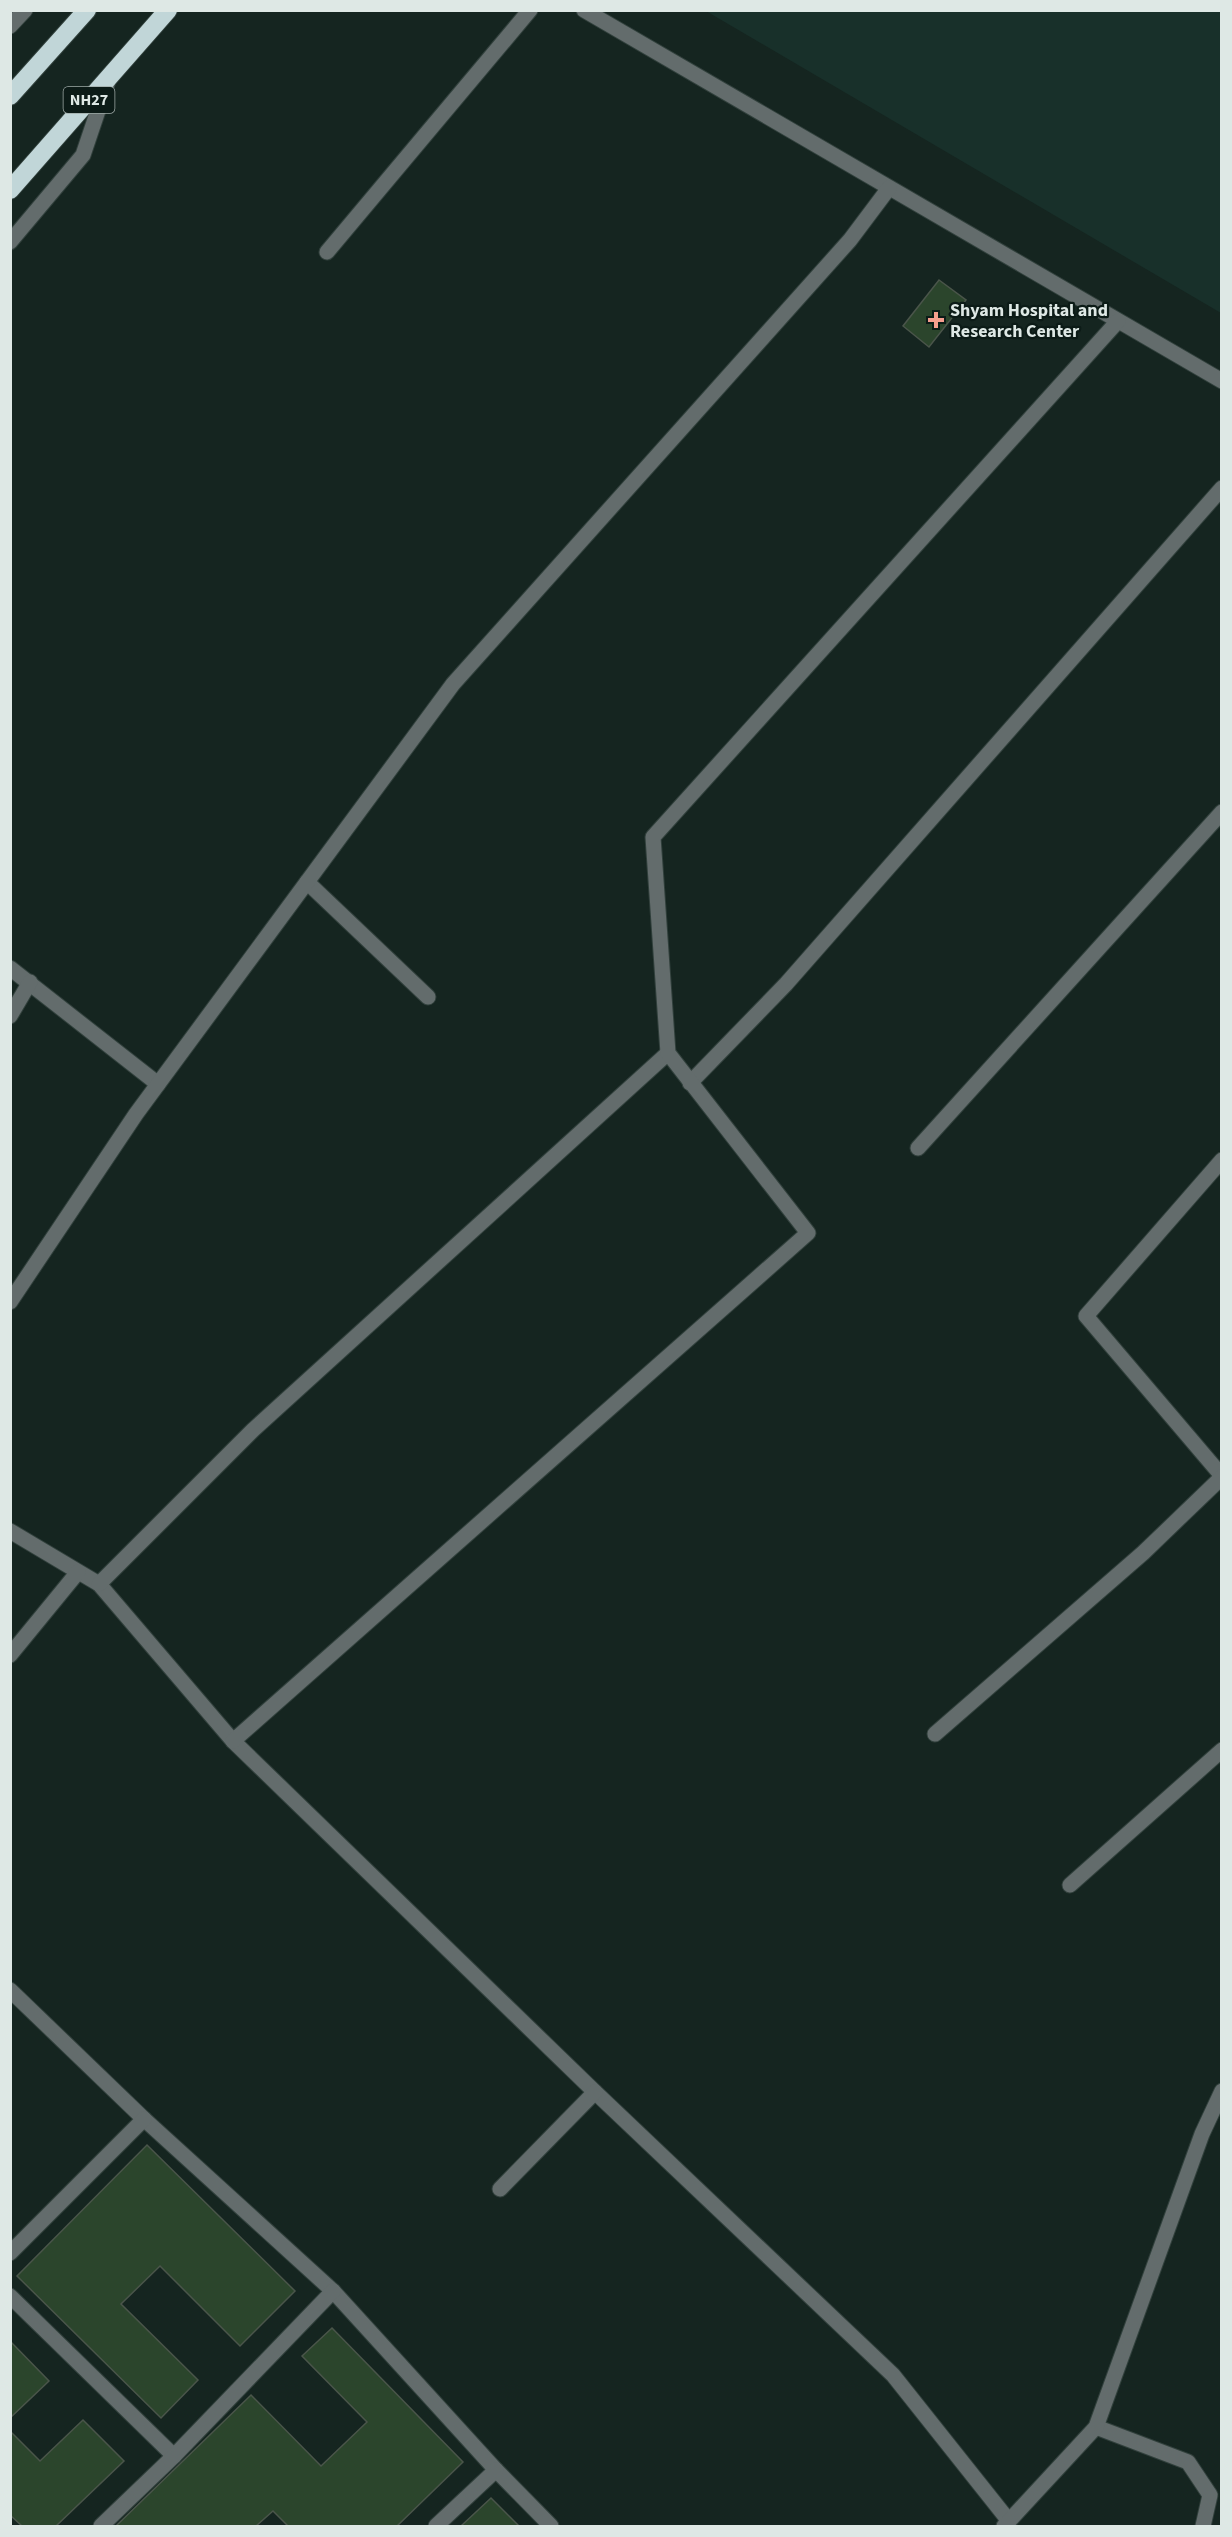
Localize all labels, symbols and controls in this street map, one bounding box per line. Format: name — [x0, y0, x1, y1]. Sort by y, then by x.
road number: NH27 — [64, 87, 115, 113]
place label: Shyam Hospital and Research Center — [950, 298, 1108, 344]
marker: Shyam Hospital and Research Center — [927, 311, 945, 329]

